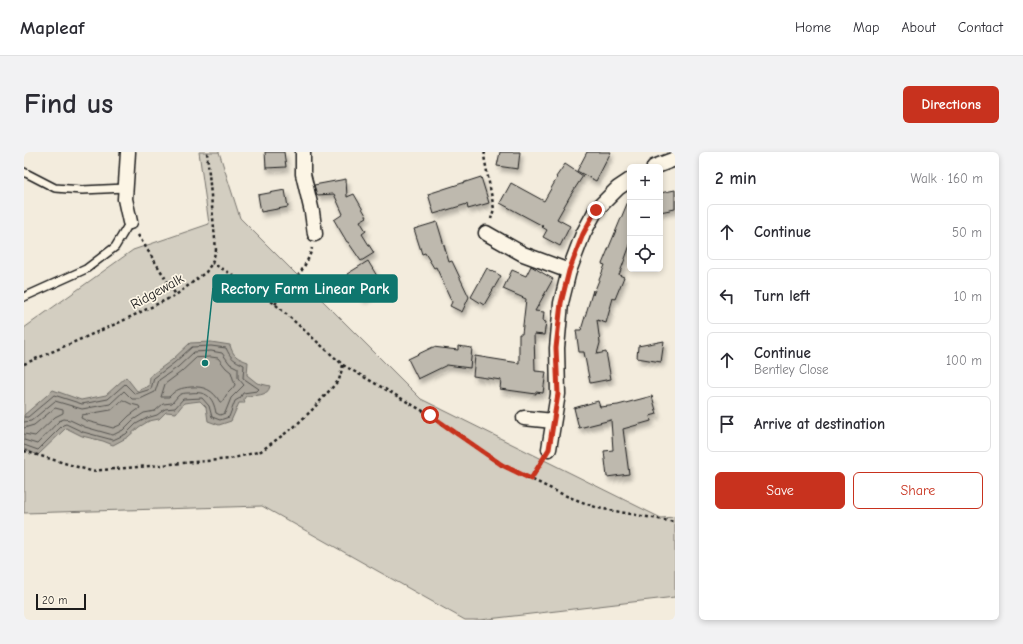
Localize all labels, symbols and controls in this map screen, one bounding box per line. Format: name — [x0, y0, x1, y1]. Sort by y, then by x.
text: Mapleaf — [20, 17, 84, 39]
text: Home — [795, 19, 831, 36]
text: Map — [853, 19, 879, 36]
text: About — [901, 19, 936, 36]
text: Contact — [958, 19, 1003, 36]
button: Directions — [903, 86, 999, 123]
text: Find us — [24, 88, 113, 120]
map controls — [627, 164, 663, 272]
button: + — [627, 164, 663, 200]
text: 2 min — [715, 169, 756, 188]
text: Walk · 160 m — [911, 171, 983, 186]
button: − — [627, 200, 663, 236]
route end — [587, 201, 605, 219]
icon: ahead — [716, 221, 738, 243]
text: Continue — [754, 223, 811, 241]
text: 50 m — [952, 225, 982, 240]
button: locate — [627, 236, 663, 272]
street label: Ridgewalk — [128, 270, 187, 313]
callout: Rectory Farm Linear Park — [213, 275, 397, 302]
text: Rectory Farm Linear Park — [221, 280, 390, 298]
icon: left — [716, 285, 738, 307]
text: Turn left — [754, 287, 810, 305]
text: 10 m — [954, 289, 982, 304]
text: Continue — [754, 344, 811, 362]
icon: ahead — [716, 349, 738, 371]
text: 100 m — [946, 353, 982, 368]
text: Bentley Close — [754, 362, 829, 377]
route start — [421, 406, 439, 424]
icon: arrive — [716, 413, 738, 435]
text: Arrive at destination — [754, 415, 885, 433]
button: Save — [715, 472, 845, 509]
button: Share — [853, 472, 983, 509]
scale bar — [36, 592, 86, 611]
text: 20 m — [42, 594, 67, 607]

